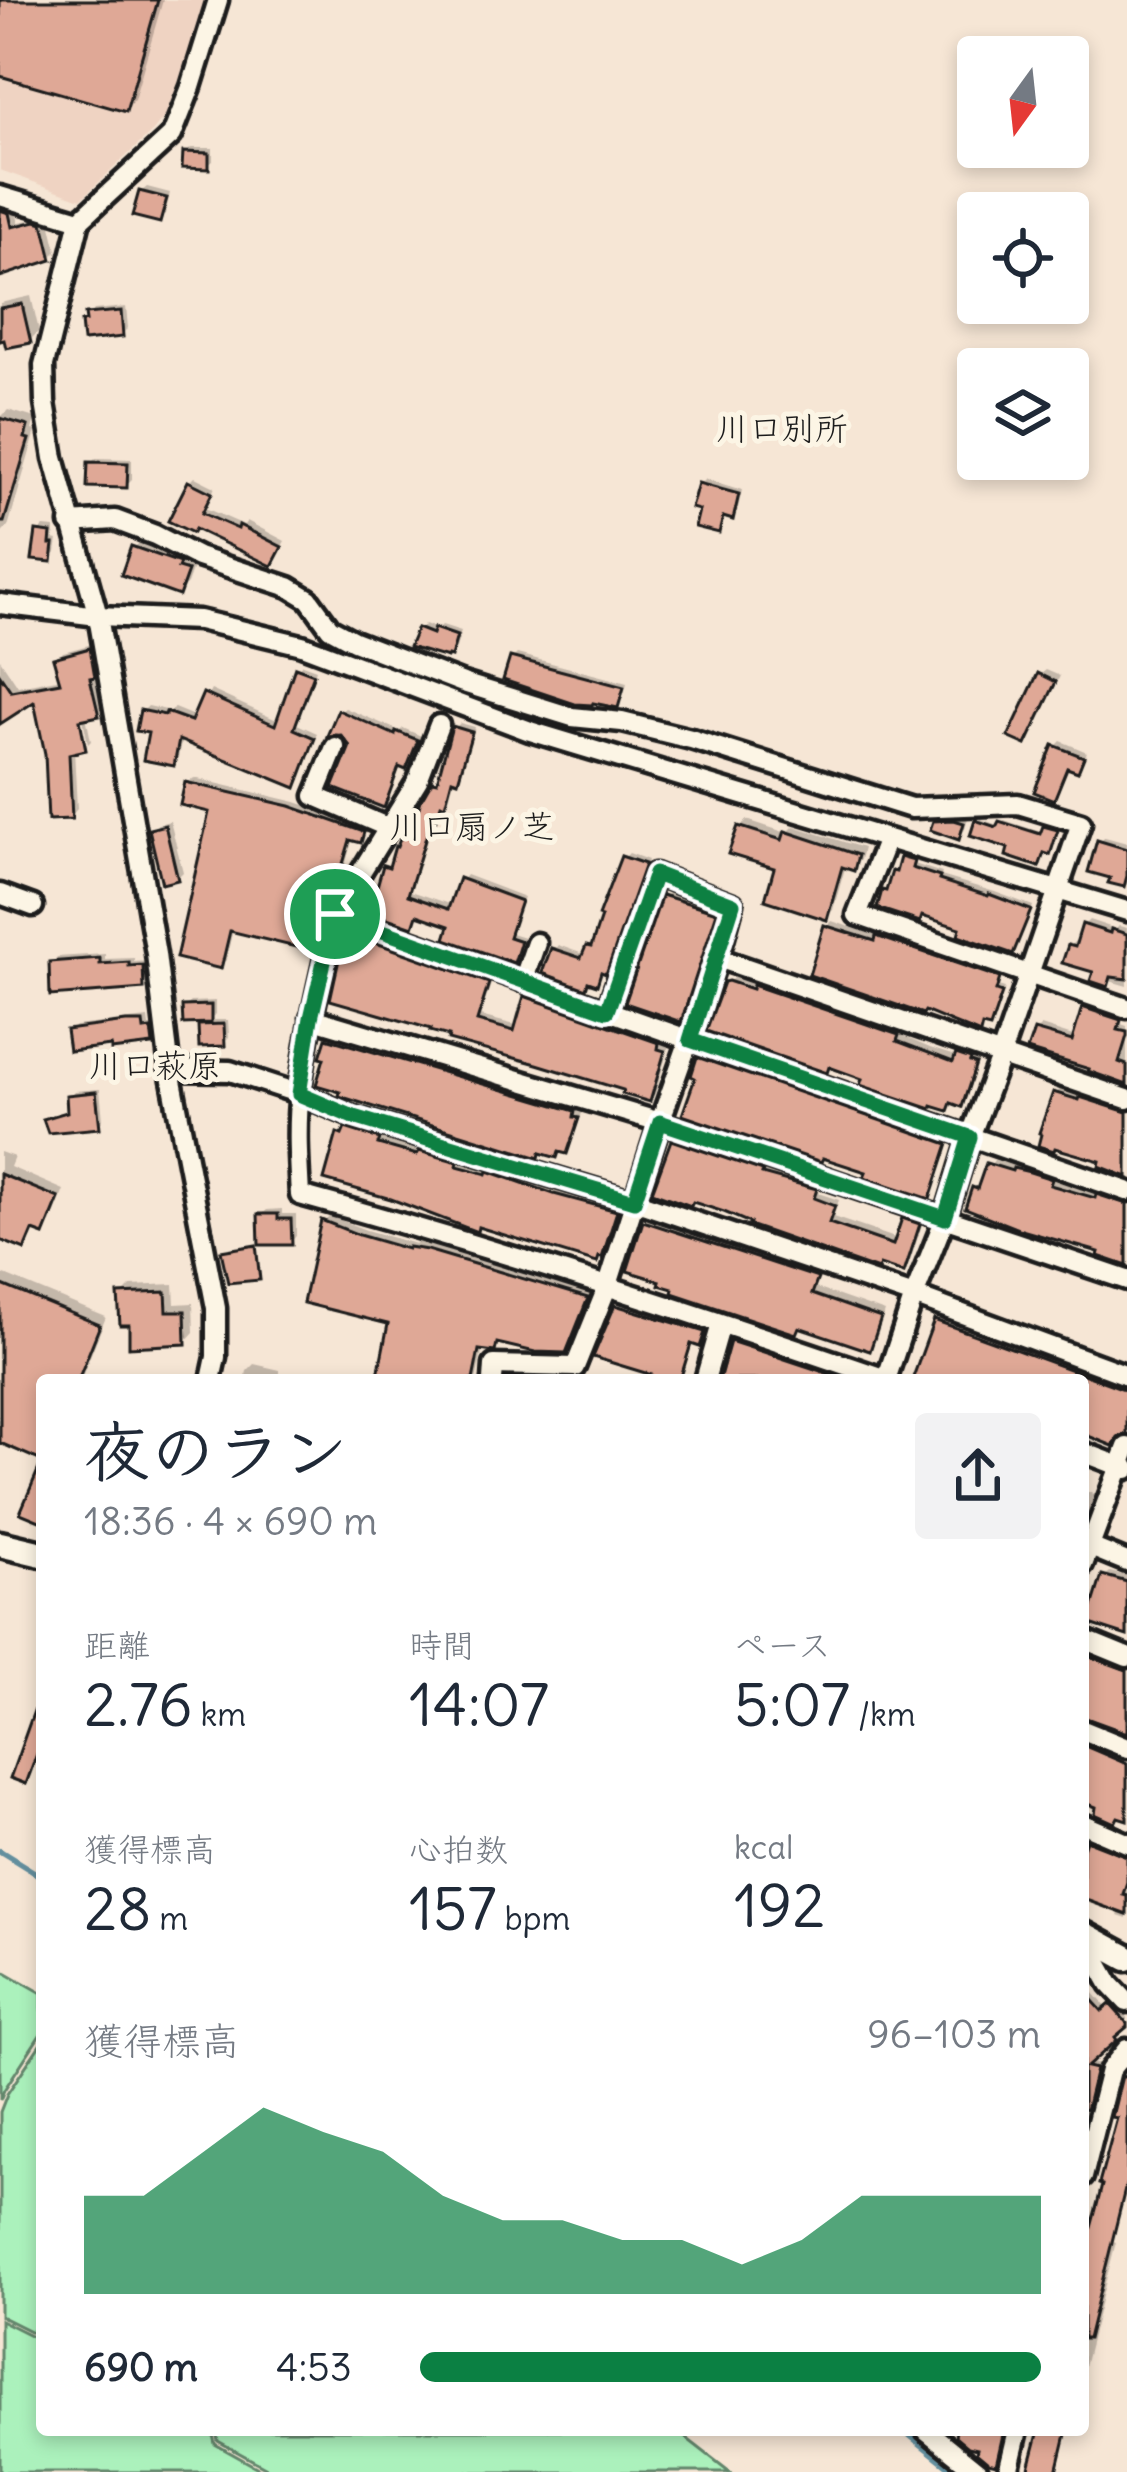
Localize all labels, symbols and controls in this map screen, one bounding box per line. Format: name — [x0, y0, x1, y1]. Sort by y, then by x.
north arrow — [957, 36, 1089, 168]
map controls — [957, 36, 1089, 480]
button: locate — [957, 192, 1089, 324]
button: layers — [957, 348, 1089, 480]
district label: 川口別所 — [716, 407, 848, 449]
district label: 川口扇ノ芝 — [390, 805, 555, 847]
pin — [284, 863, 386, 965]
icon: arrive — [302, 881, 368, 947]
district label: 川口萩原 — [89, 1044, 221, 1086]
text: 夜のラン — [84, 1410, 348, 1493]
button: share — [915, 1413, 1041, 1539]
text: 18:36 · 4 × 690 m — [84, 1497, 377, 1546]
text: 距離 — [84, 1624, 150, 1666]
text: 時間 — [409, 1624, 475, 1666]
text: ペース — [734, 1624, 831, 1666]
text: 2.76 — [84, 1667, 193, 1742]
text: 14:07 — [409, 1667, 549, 1742]
text: 5:07 — [734, 1667, 850, 1742]
text: km — [193, 1693, 246, 1735]
text: /km — [850, 1693, 916, 1735]
text: kcal — [734, 1826, 793, 1868]
text: 獲得標高 — [84, 1828, 216, 1870]
text: 心拍数 — [409, 1828, 508, 1870]
text: 192 — [734, 1868, 825, 1943]
text: 28 — [84, 1871, 151, 1946]
text: 157 — [409, 1871, 497, 1946]
text: m — [151, 1897, 188, 1939]
text: bpm — [497, 1897, 571, 1939]
text: 96–103 m — [867, 2010, 1041, 2059]
text: 獲得標高 — [84, 2017, 240, 2066]
text: 690 m — [84, 2343, 198, 2392]
text: 4:53 — [276, 2343, 352, 2392]

